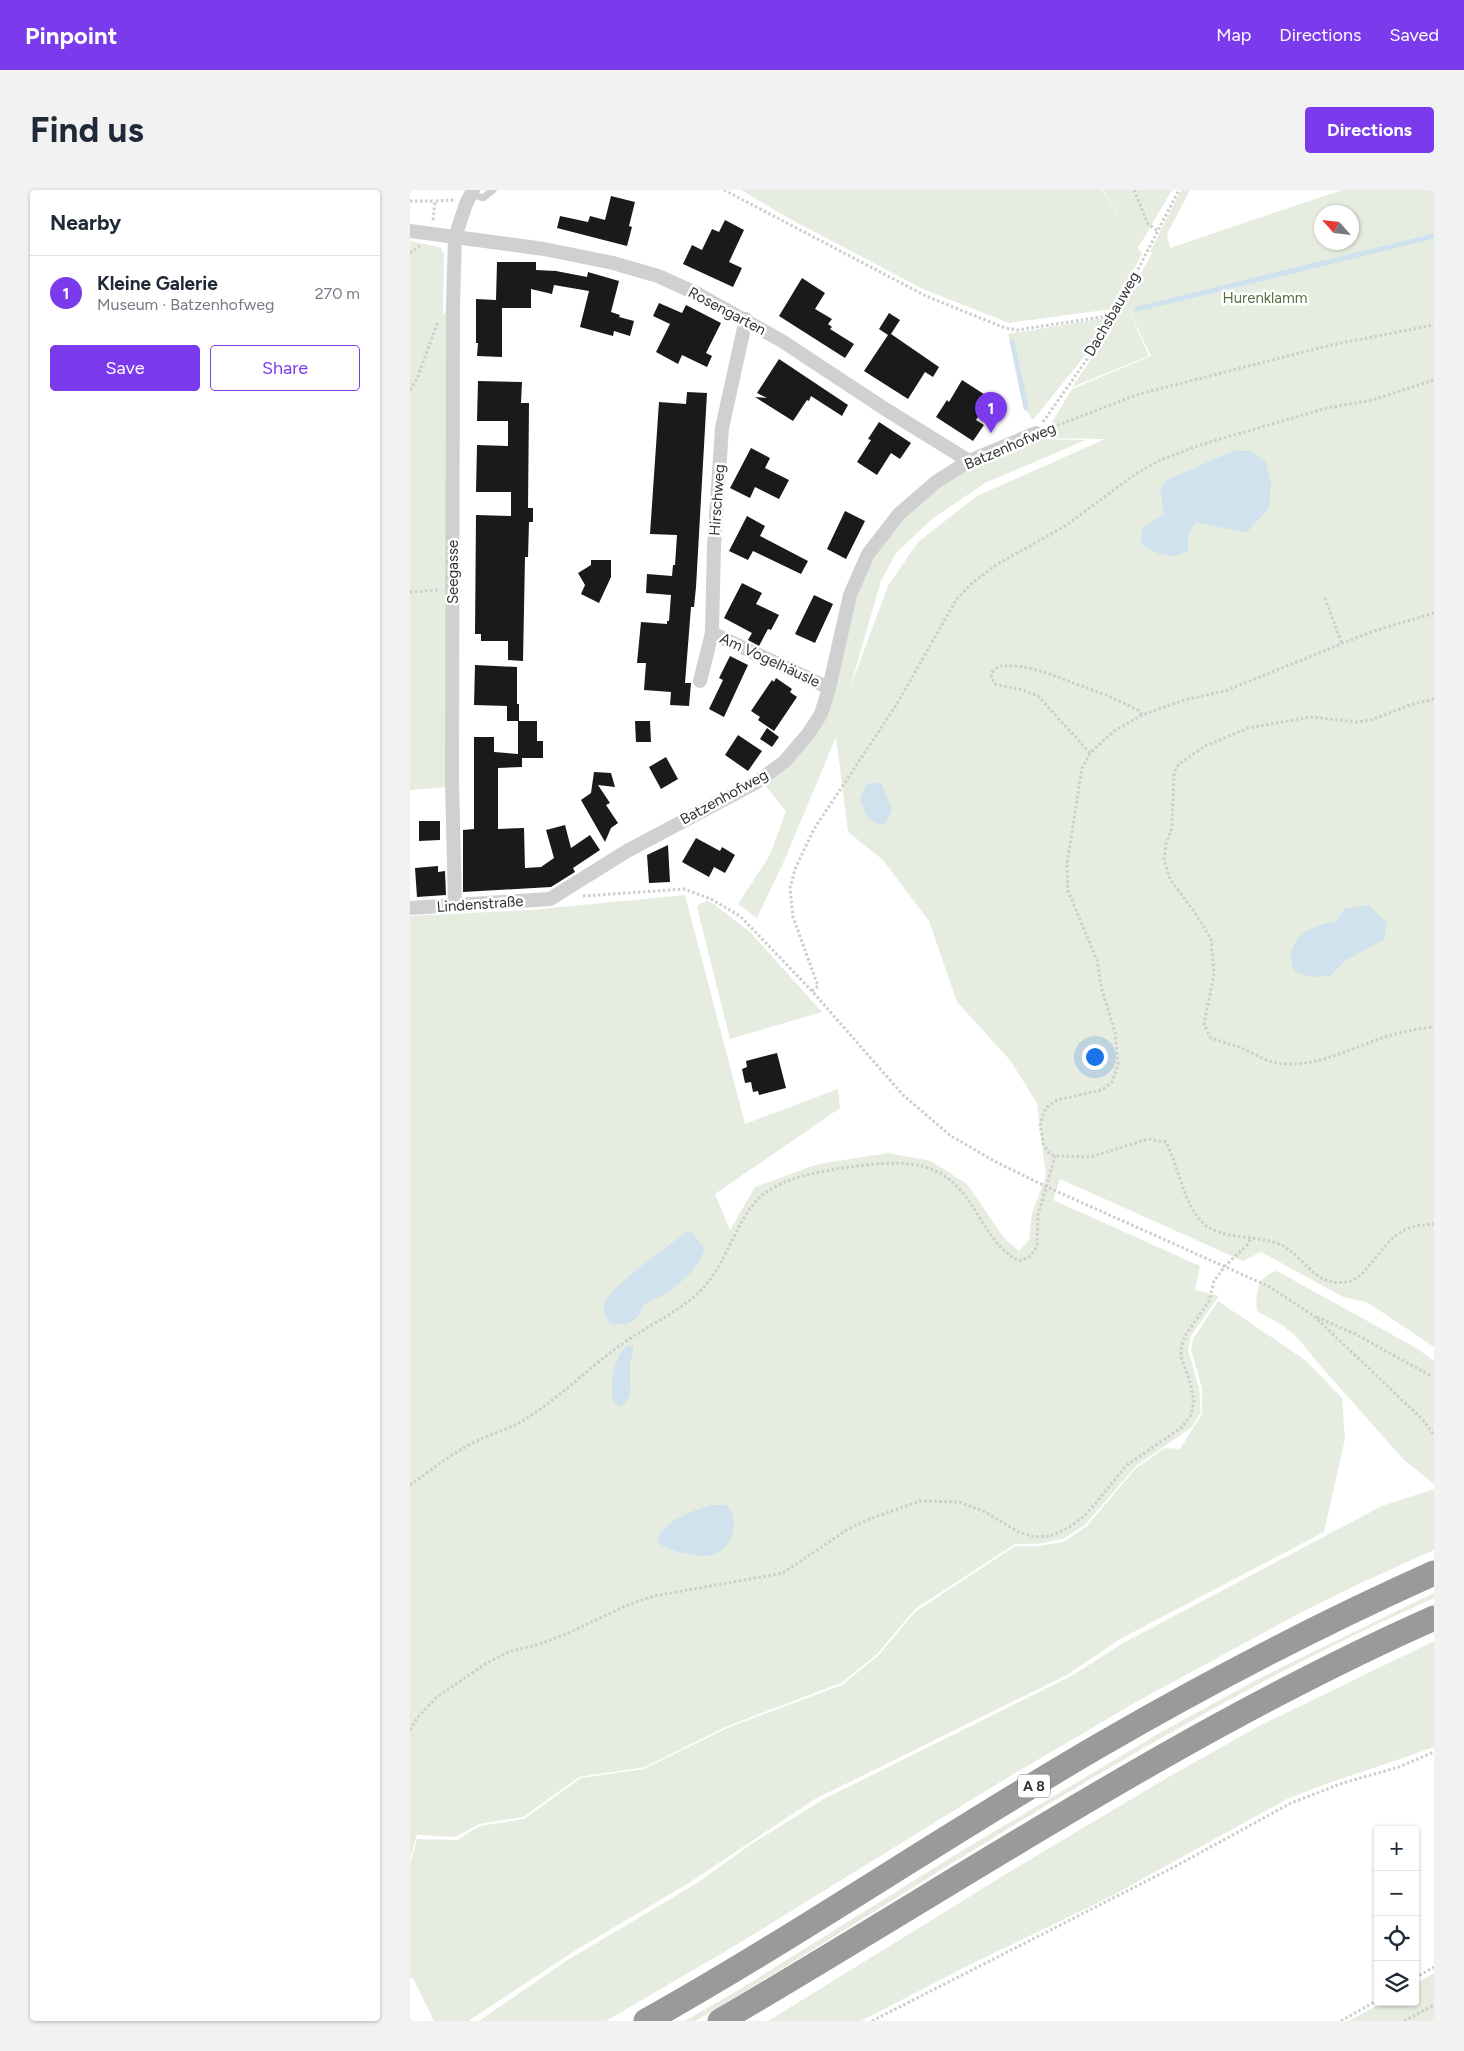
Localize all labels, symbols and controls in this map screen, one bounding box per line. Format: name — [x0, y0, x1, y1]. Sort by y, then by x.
text: Pinpoint — [25, 21, 117, 50]
text: Map — [1216, 24, 1251, 46]
text: Directions — [1279, 24, 1361, 46]
text: Saved — [1389, 24, 1439, 46]
button: Directions — [1305, 107, 1434, 153]
text: Find us — [30, 109, 144, 151]
north arrow — [1314, 205, 1359, 250]
text: Nearby — [50, 210, 121, 235]
street label: Dachsbauweg — [1080, 268, 1144, 360]
text: Kleine Galerie — [97, 272, 218, 295]
street label: Rosengarten — [685, 283, 769, 339]
text: 1 — [63, 284, 69, 303]
text: 270 m — [315, 284, 360, 303]
park label: Hurenklamm — [1222, 289, 1308, 307]
text: Museum · Batzenhofweg — [97, 295, 274, 314]
button: Save — [50, 345, 200, 391]
button: Share — [210, 345, 360, 391]
pin: 1 — [975, 392, 1007, 433]
street label: Batzenhofweg — [962, 419, 1058, 473]
street label: Hirschweg — [706, 464, 728, 536]
street label: Seegasse — [444, 540, 462, 604]
street label: Am Vogelhäusle — [717, 629, 823, 691]
street label: Batzenhofweg — [677, 765, 771, 829]
street label: Lindenstraße — [436, 892, 524, 916]
your location — [1082, 1044, 1108, 1070]
road number: A 8 — [1018, 1774, 1050, 1798]
map controls — [1374, 1826, 1419, 2006]
button: + — [1374, 1826, 1419, 1871]
button: − — [1374, 1871, 1419, 1916]
button: locate — [1374, 1916, 1419, 1961]
button: layers — [1374, 1961, 1419, 2006]

